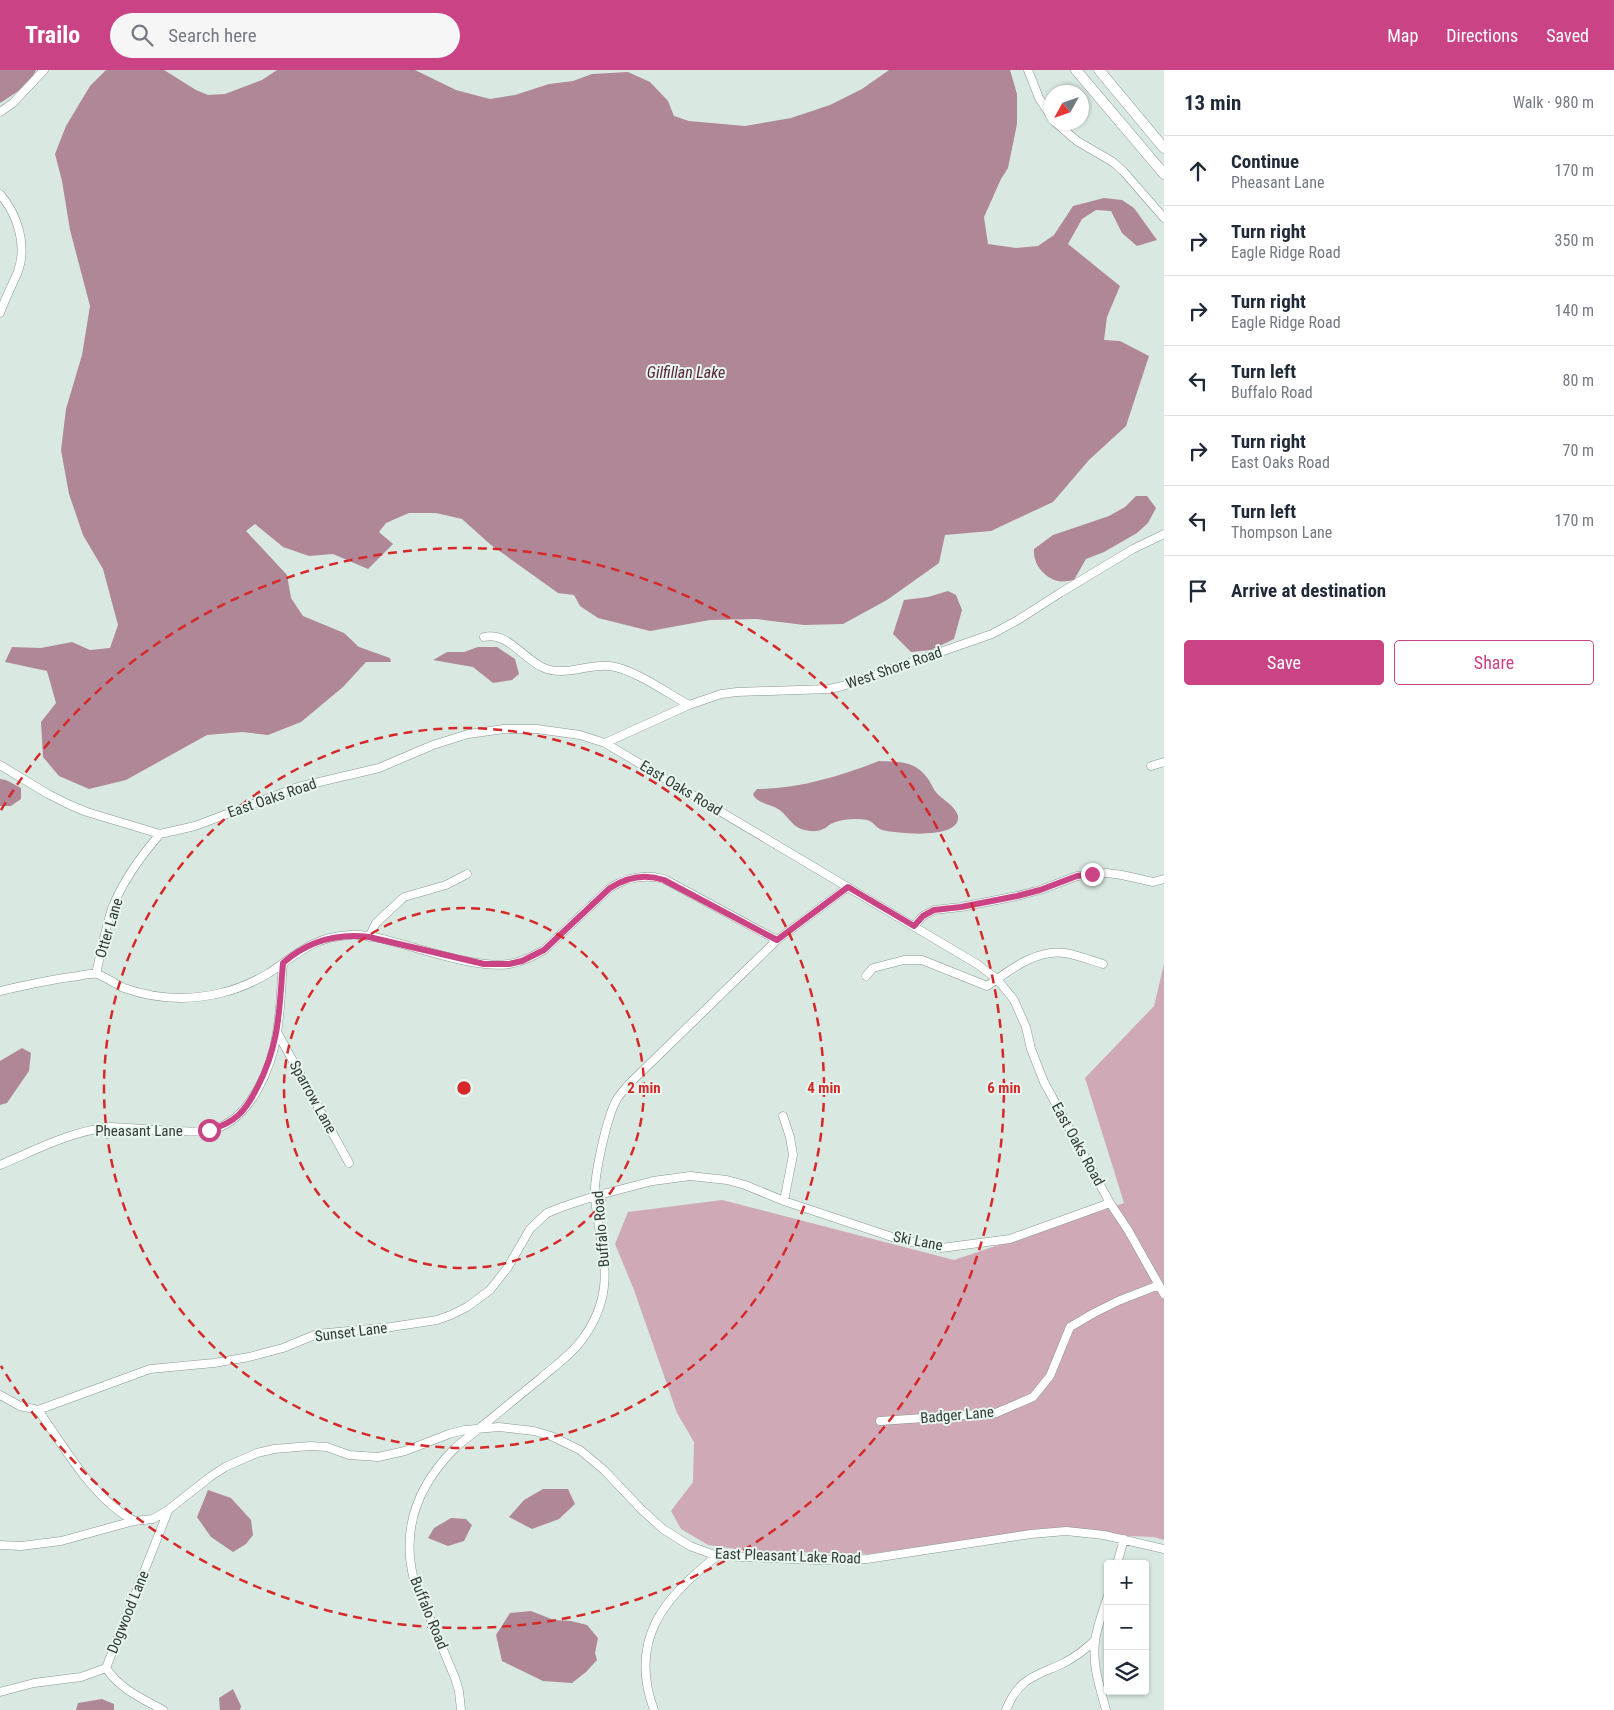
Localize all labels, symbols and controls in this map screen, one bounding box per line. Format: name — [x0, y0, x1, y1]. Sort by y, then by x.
search box — [110, 13, 460, 58]
text: Trailo — [25, 21, 80, 49]
icon: search — [128, 21, 156, 49]
text: Search here — [168, 24, 257, 47]
text: Map — [1387, 25, 1418, 46]
text: Directions — [1446, 25, 1518, 46]
text: Saved — [1546, 25, 1589, 46]
north arrow — [1044, 85, 1089, 130]
text: 13 min — [1184, 91, 1241, 115]
text: Walk · 980 m — [1513, 93, 1594, 112]
text: Continue — [1231, 150, 1299, 173]
icon: ahead — [1184, 157, 1212, 185]
text: 170 m — [1555, 161, 1594, 180]
text: Pheasant Lane — [1231, 173, 1324, 192]
text: Turn right — [1231, 220, 1306, 243]
icon: right — [1184, 227, 1212, 255]
text: 350 m — [1555, 231, 1594, 250]
text: Eagle Ridge Road — [1231, 243, 1341, 262]
text: Turn right — [1231, 290, 1306, 313]
icon: right — [1184, 297, 1212, 325]
text: 140 m — [1555, 301, 1594, 320]
text: Eagle Ridge Road — [1231, 313, 1341, 332]
text: Turn left — [1231, 360, 1296, 383]
water label: Gilfillan Lake — [647, 363, 725, 382]
icon: left — [1184, 367, 1212, 395]
text: 80 m — [1562, 371, 1594, 390]
text: Buffalo Road — [1231, 383, 1313, 402]
text: Turn right — [1231, 430, 1306, 453]
icon: right — [1184, 437, 1212, 465]
text: 70 m — [1562, 441, 1594, 460]
text: East Oaks Road — [1231, 453, 1330, 472]
text: Turn left — [1231, 500, 1296, 523]
icon: left — [1184, 507, 1212, 535]
text: 170 m — [1555, 511, 1594, 530]
text: Thompson Lane — [1231, 523, 1332, 542]
icon: arrive — [1184, 577, 1212, 605]
text: Arrive at destination — [1231, 579, 1386, 602]
button: Save — [1184, 640, 1384, 685]
button: Share — [1394, 640, 1594, 685]
street label: West Shore Road — [844, 643, 944, 693]
street label: East Oaks Road — [637, 756, 725, 820]
street label: East Oaks Road — [225, 774, 319, 822]
route end — [1081, 863, 1104, 886]
street label: Otter Lane — [91, 896, 127, 960]
street label: Sparrow Lane — [286, 1057, 340, 1137]
centre of rings — [455, 1079, 473, 1097]
text: 2 min — [627, 1079, 661, 1097]
text: 4 min — [807, 1079, 841, 1097]
text: 6 min — [987, 1079, 1021, 1097]
street label: East Oaks Road — [1048, 1099, 1108, 1189]
route start — [198, 1119, 221, 1142]
street label: Pheasant Lane — [95, 1122, 183, 1140]
street label: Buffalo Road — [589, 1190, 613, 1268]
street label: Ski Lane — [892, 1227, 944, 1255]
street label: Sunset Lane — [314, 1319, 388, 1345]
street label: Badger Lane — [919, 1403, 995, 1427]
street label: East Pleasant Lake Road — [715, 1544, 861, 1568]
map controls — [1104, 1560, 1149, 1695]
button: + — [1104, 1560, 1149, 1605]
street label: Dogwood Lane — [103, 1568, 153, 1656]
street label: Buffalo Road — [406, 1574, 452, 1652]
button: − — [1104, 1605, 1149, 1650]
button: layers — [1104, 1650, 1149, 1695]

